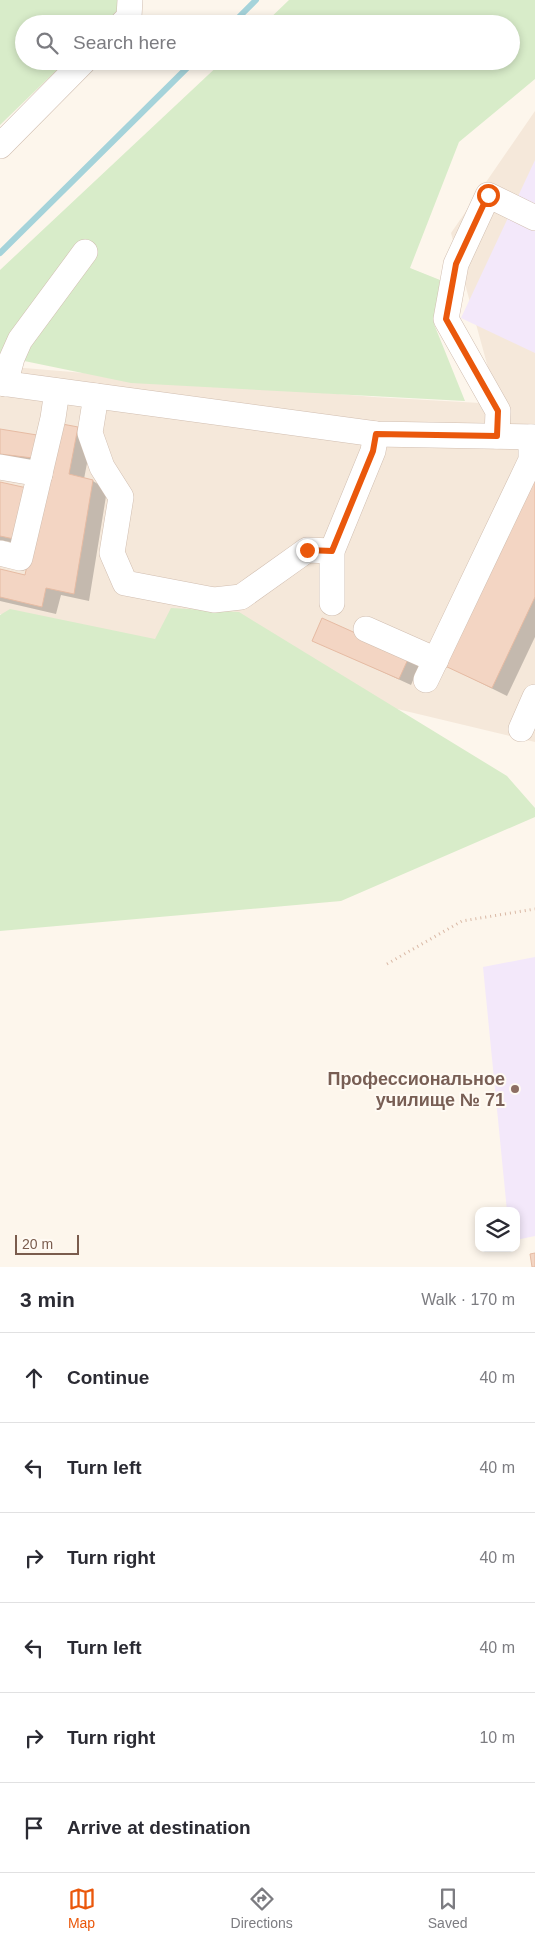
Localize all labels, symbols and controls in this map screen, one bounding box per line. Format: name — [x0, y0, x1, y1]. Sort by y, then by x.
search box — [15, 15, 520, 70]
icon: search — [33, 29, 61, 57]
text: Search here — [73, 32, 177, 53]
route start — [477, 184, 500, 207]
route end — [296, 539, 319, 562]
place label: Профессиональное училище № 71 — [327, 1069, 505, 1110]
marker: Профессиональное училище № 71 — [509, 1083, 521, 1095]
map controls — [475, 1207, 520, 1252]
button: layers — [475, 1207, 520, 1252]
scale bar — [15, 1232, 79, 1255]
text: 20 m — [22, 1236, 53, 1252]
text: 3 min — [20, 1288, 75, 1311]
text: Walk · 170 m — [421, 1291, 515, 1308]
icon: ahead — [20, 1364, 48, 1392]
text: Continue — [67, 1367, 149, 1388]
text: 40 m — [479, 1369, 515, 1386]
icon: left — [20, 1454, 48, 1482]
text: Turn left — [67, 1457, 142, 1478]
text: 40 m — [479, 1459, 515, 1476]
icon: right — [20, 1544, 48, 1572]
text: Turn right — [67, 1547, 155, 1568]
text: 40 m — [479, 1549, 515, 1566]
icon: left — [20, 1634, 48, 1662]
text: Turn left — [67, 1637, 142, 1658]
text: 40 m — [479, 1639, 515, 1656]
icon: right — [20, 1724, 48, 1752]
text: Turn right — [67, 1727, 155, 1748]
text: 10 m — [479, 1729, 515, 1746]
icon: arrive — [20, 1814, 48, 1842]
text: Arrive at destination — [67, 1817, 251, 1838]
tab: Map — [68, 1885, 96, 1931]
tab: Directions — [231, 1885, 293, 1931]
tab: Saved — [428, 1885, 467, 1931]

